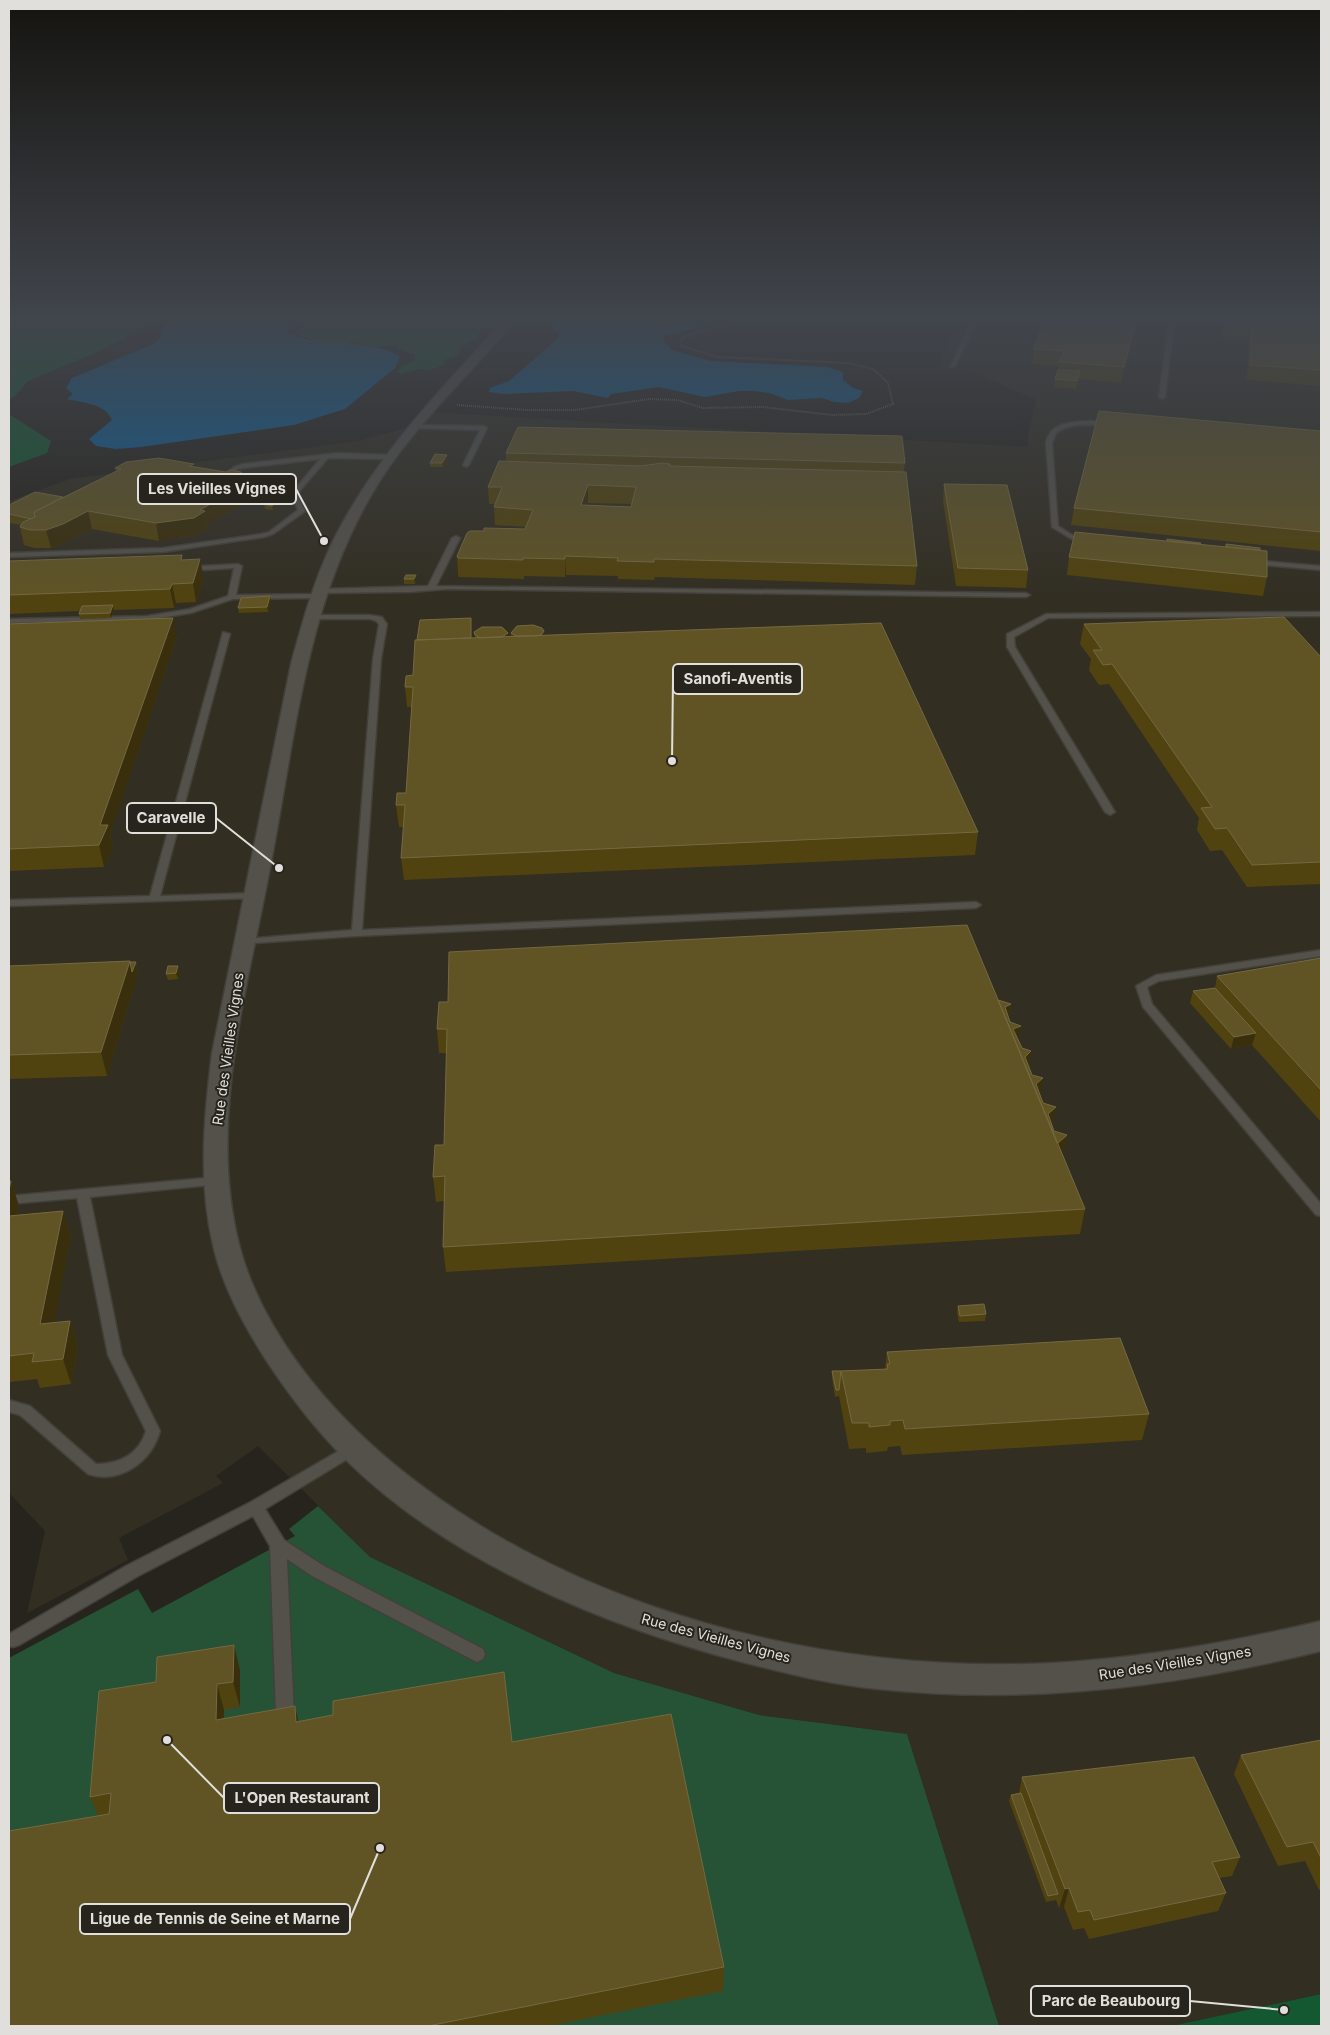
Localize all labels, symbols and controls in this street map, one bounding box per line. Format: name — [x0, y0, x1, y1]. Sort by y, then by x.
callout: Les Vieilles Vignes — [138, 474, 296, 504]
text: Les Vieilles Vignes — [148, 479, 286, 498]
callout: Sanofi-Aventis — [673, 664, 802, 694]
text: Sanofi-Aventis — [684, 669, 792, 688]
callout: Caravelle — [127, 803, 216, 833]
text: Caravelle — [137, 808, 206, 827]
street label: Rue des Vieilles Vignes — [208, 972, 247, 1126]
street label: Rue des Vieilles Vignes — [640, 1609, 793, 1666]
street label: Rue des Vieilles Vignes — [1098, 1642, 1252, 1683]
callout: L'Open Restaurant — [224, 1783, 379, 1813]
text: L'Open Restaurant — [234, 1788, 370, 1807]
callout: Ligue de Tennis de Seine et Marne — [80, 1904, 350, 1934]
text: Ligue de Tennis de Seine et Marne — [90, 1909, 340, 1928]
callout: Parc de Beaubourg — [1031, 1986, 1190, 2016]
text: Parc de Beaubourg — [1042, 1991, 1180, 2010]

